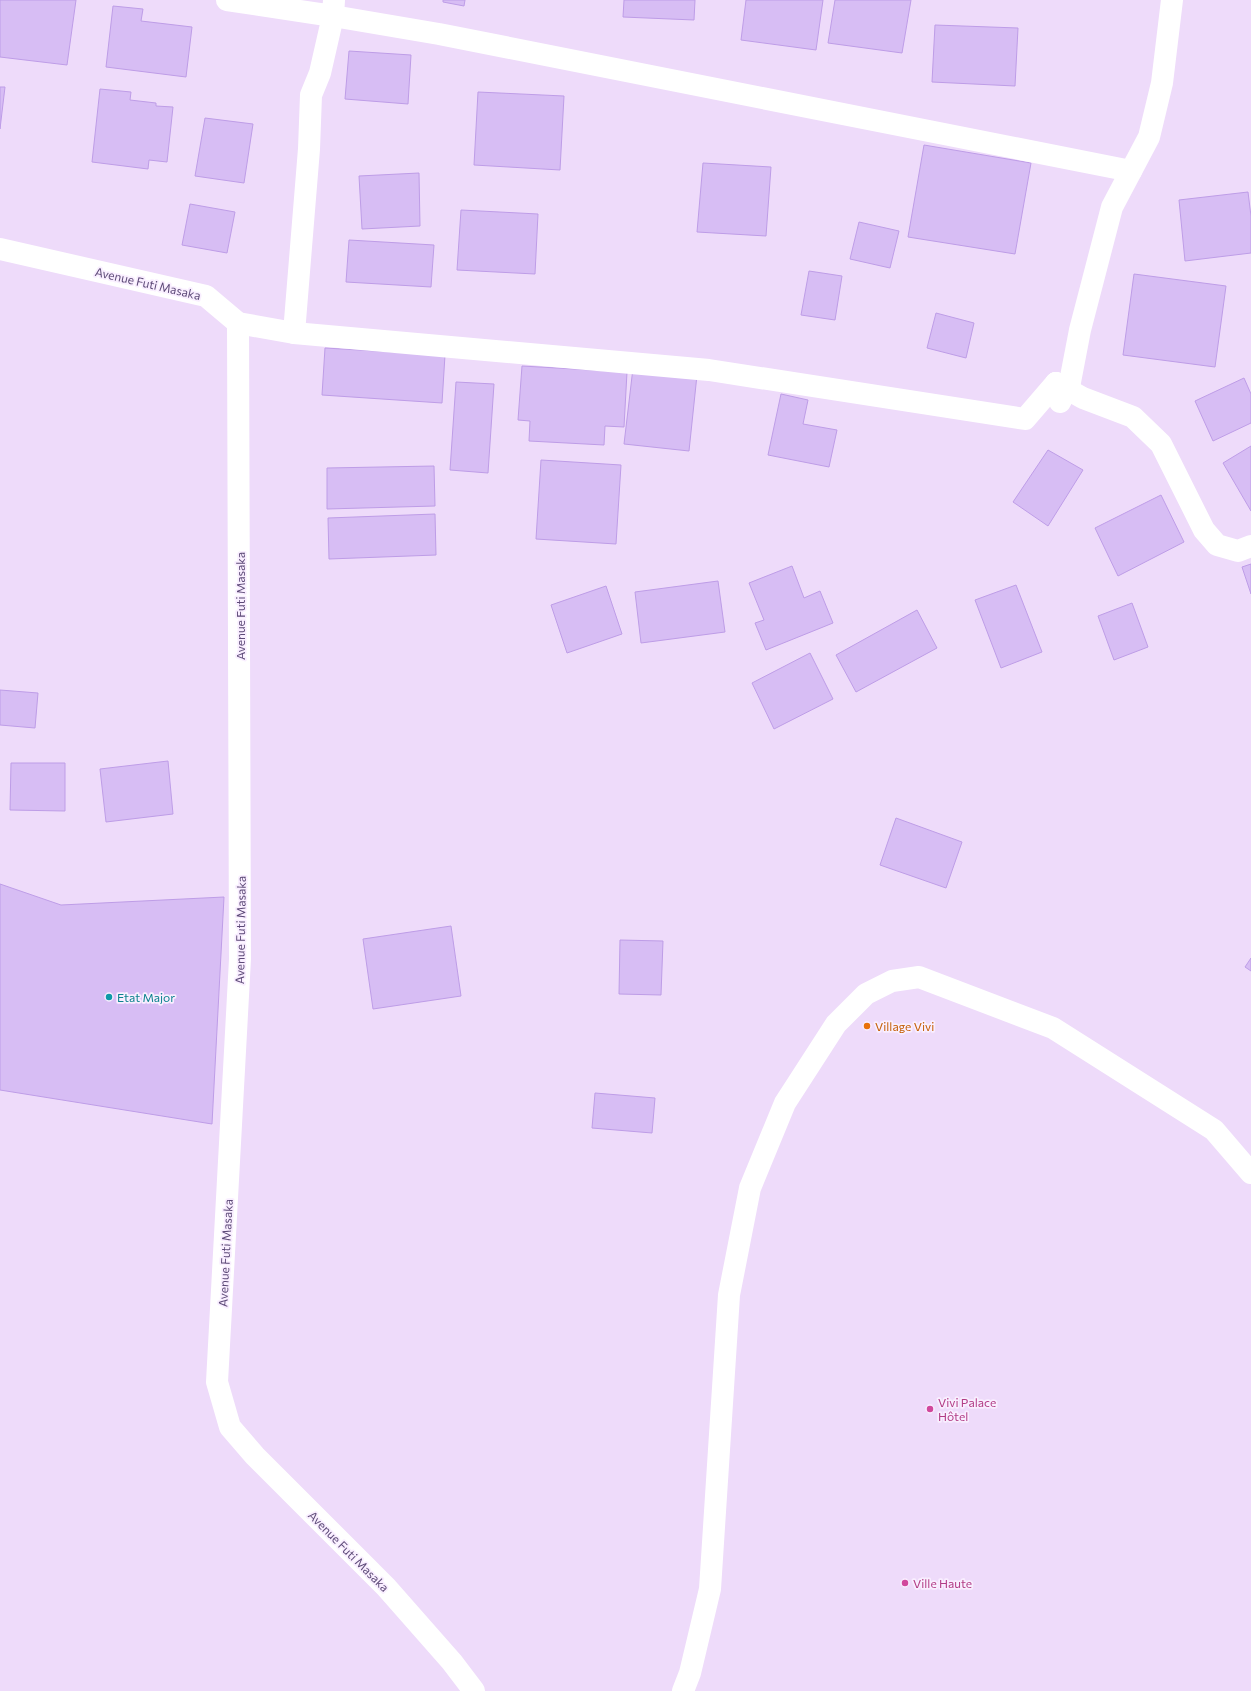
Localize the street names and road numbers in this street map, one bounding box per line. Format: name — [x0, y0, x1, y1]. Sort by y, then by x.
street label: Avenue Futi Masaka — [94, 264, 202, 302]
street label: Avenue Futi Masaka — [233, 552, 247, 660]
street label: Avenue Futi Masaka — [232, 876, 248, 984]
street label: Avenue Futi Masaka — [215, 1199, 235, 1307]
street label: Avenue Futi Masaka — [306, 1508, 392, 1594]

